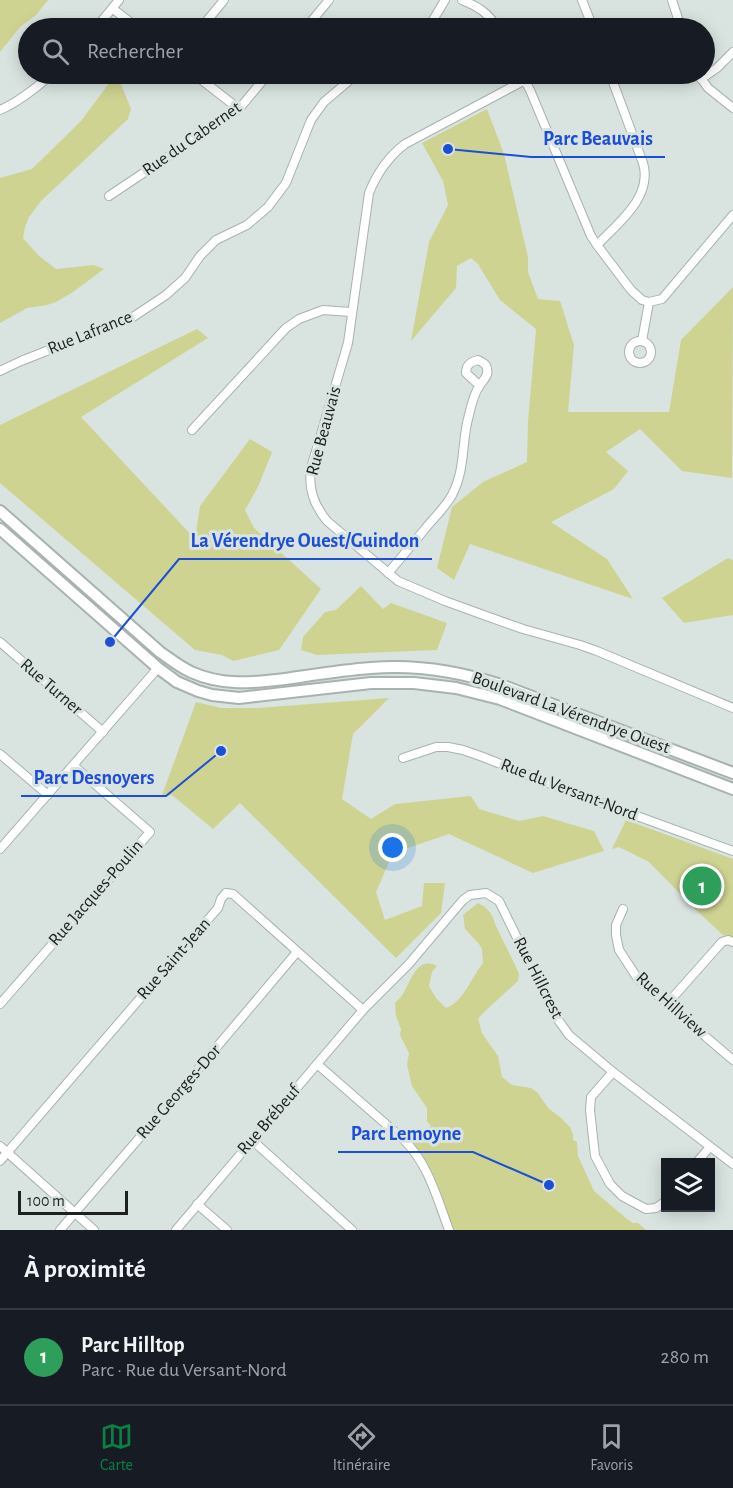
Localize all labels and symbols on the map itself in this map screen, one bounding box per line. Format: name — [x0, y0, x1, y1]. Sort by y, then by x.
street label: Rue du Cabernet — [139, 98, 245, 180]
callout: Parc Beauvais — [531, 119, 665, 157]
text: Parc Beauvais — [543, 129, 653, 149]
street label: Rue Lafrance — [45, 308, 135, 358]
street label: Rue Beauvais — [303, 384, 345, 478]
callout: La Vérendrye Ouest/Guindon — [179, 521, 432, 559]
text: La Vérendrye Ouest/Guindon — [191, 531, 419, 551]
street label: Rue Turner — [17, 655, 86, 719]
street label: Boulevard La Vérendrye Ouest — [470, 669, 672, 757]
street label: Rue du Versant-Nord — [498, 756, 640, 824]
callout: Parc Desnoyers — [21, 758, 166, 796]
text: Parc Desnoyers — [34, 768, 155, 788]
your location — [378, 833, 407, 862]
street label: Rue Jacques-Poulin — [45, 837, 147, 949]
pin: 1 — [682, 864, 722, 908]
street label: Rue Saint-Jean — [134, 915, 214, 1003]
street label: Rue Hillcrest — [510, 934, 566, 1022]
street label: Rue Hillview — [632, 969, 710, 1041]
street label: Rue Georges-Dor — [133, 1041, 225, 1142]
street label: Rue Brébeuf — [234, 1081, 305, 1158]
callout: Parc Lemoyne — [338, 1114, 473, 1152]
text: Parc Lemoyne — [351, 1124, 461, 1144]
scale bar — [18, 1188, 128, 1216]

